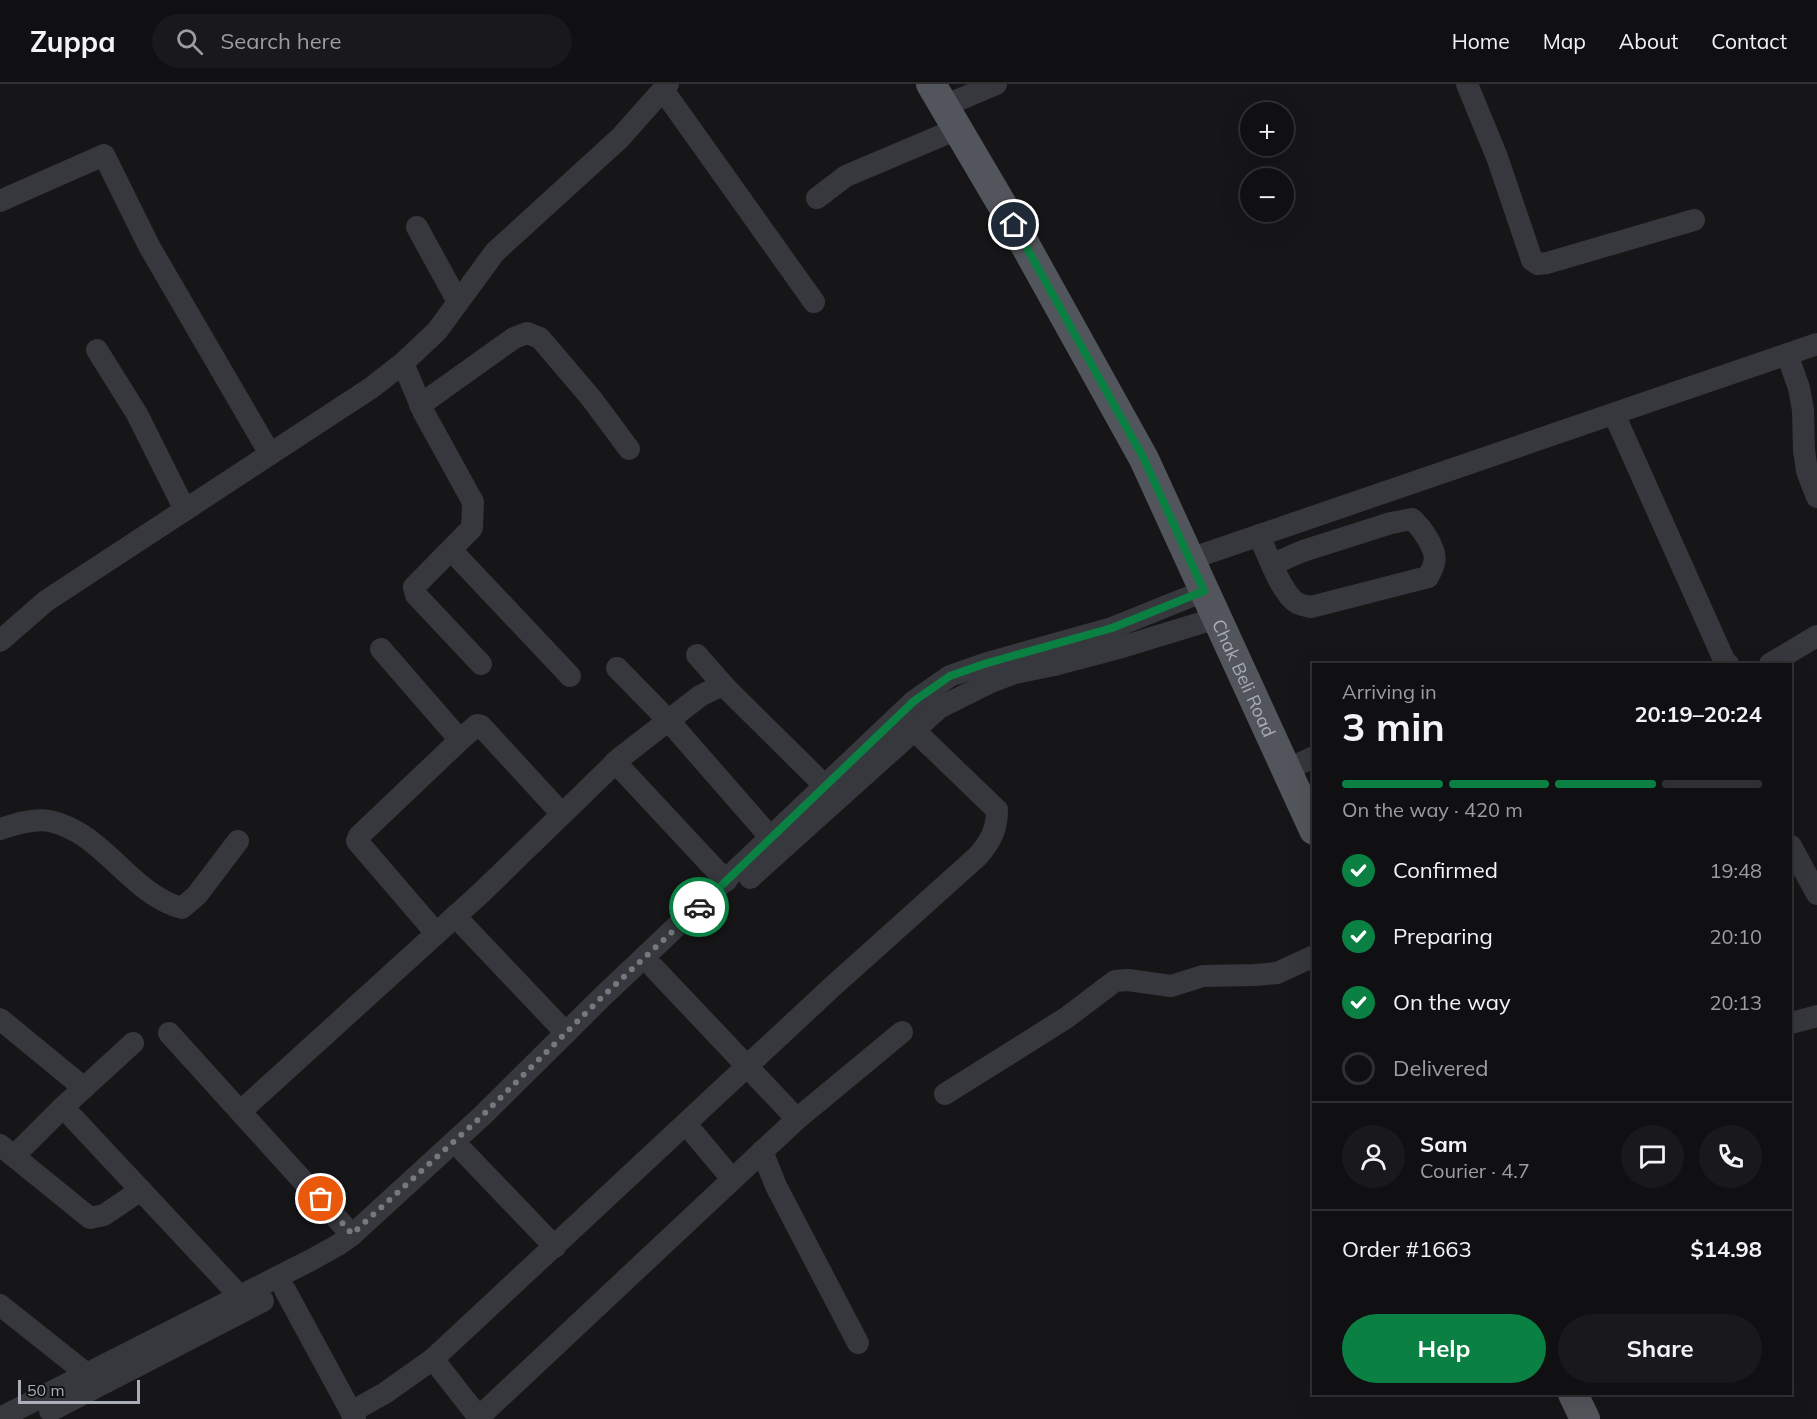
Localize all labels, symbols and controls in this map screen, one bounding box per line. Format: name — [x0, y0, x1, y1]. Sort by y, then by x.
search box — [152, 14, 572, 68]
text: Zuppa — [30, 24, 116, 59]
icon: search — [173, 25, 206, 58]
text: Search here — [221, 27, 341, 55]
text: Home — [1452, 28, 1510, 54]
text: Map — [1543, 28, 1586, 54]
text: About — [1619, 28, 1678, 54]
text: Contact — [1711, 28, 1787, 54]
map controls — [1240, 102, 1294, 222]
button: + — [1240, 102, 1294, 156]
button: − — [1240, 168, 1294, 222]
pin — [988, 199, 1039, 250]
icon: home — [997, 208, 1030, 241]
street label: Chak Beli Road — [1207, 615, 1281, 740]
text: Arriving in — [1342, 679, 1437, 704]
text: 20:19–20:24 — [1634, 700, 1762, 728]
text: 3 min — [1342, 702, 1445, 751]
text: On the way · 420 m — [1342, 797, 1523, 822]
icon: check — [1342, 854, 1375, 887]
text: Confirmed — [1393, 856, 1498, 884]
text: 19:48 — [1709, 858, 1762, 883]
courier — [669, 877, 729, 937]
icon: car — [683, 891, 716, 924]
icon: check — [1342, 920, 1375, 953]
text: Preparing — [1393, 922, 1493, 950]
text: 20:10 — [1709, 924, 1762, 949]
icon: check — [1342, 986, 1375, 1019]
text: On the way — [1393, 988, 1511, 1016]
text: 20:13 — [1709, 990, 1762, 1015]
text: Delivered — [1393, 1054, 1488, 1082]
button: person — [1342, 1125, 1405, 1188]
button: chat — [1621, 1125, 1684, 1188]
button: phone — [1699, 1125, 1762, 1188]
text: Sam — [1420, 1130, 1468, 1158]
text: Courier · 4.7 — [1420, 1158, 1530, 1183]
pin — [295, 1173, 346, 1224]
icon: bag — [304, 1182, 337, 1215]
text: Order #1663 — [1342, 1235, 1472, 1263]
text: $14.98 — [1691, 1235, 1762, 1263]
button: Help — [1342, 1314, 1546, 1383]
button: Share — [1558, 1314, 1762, 1383]
scale bar — [18, 1377, 140, 1404]
text: 50 m — [27, 1380, 64, 1400]

